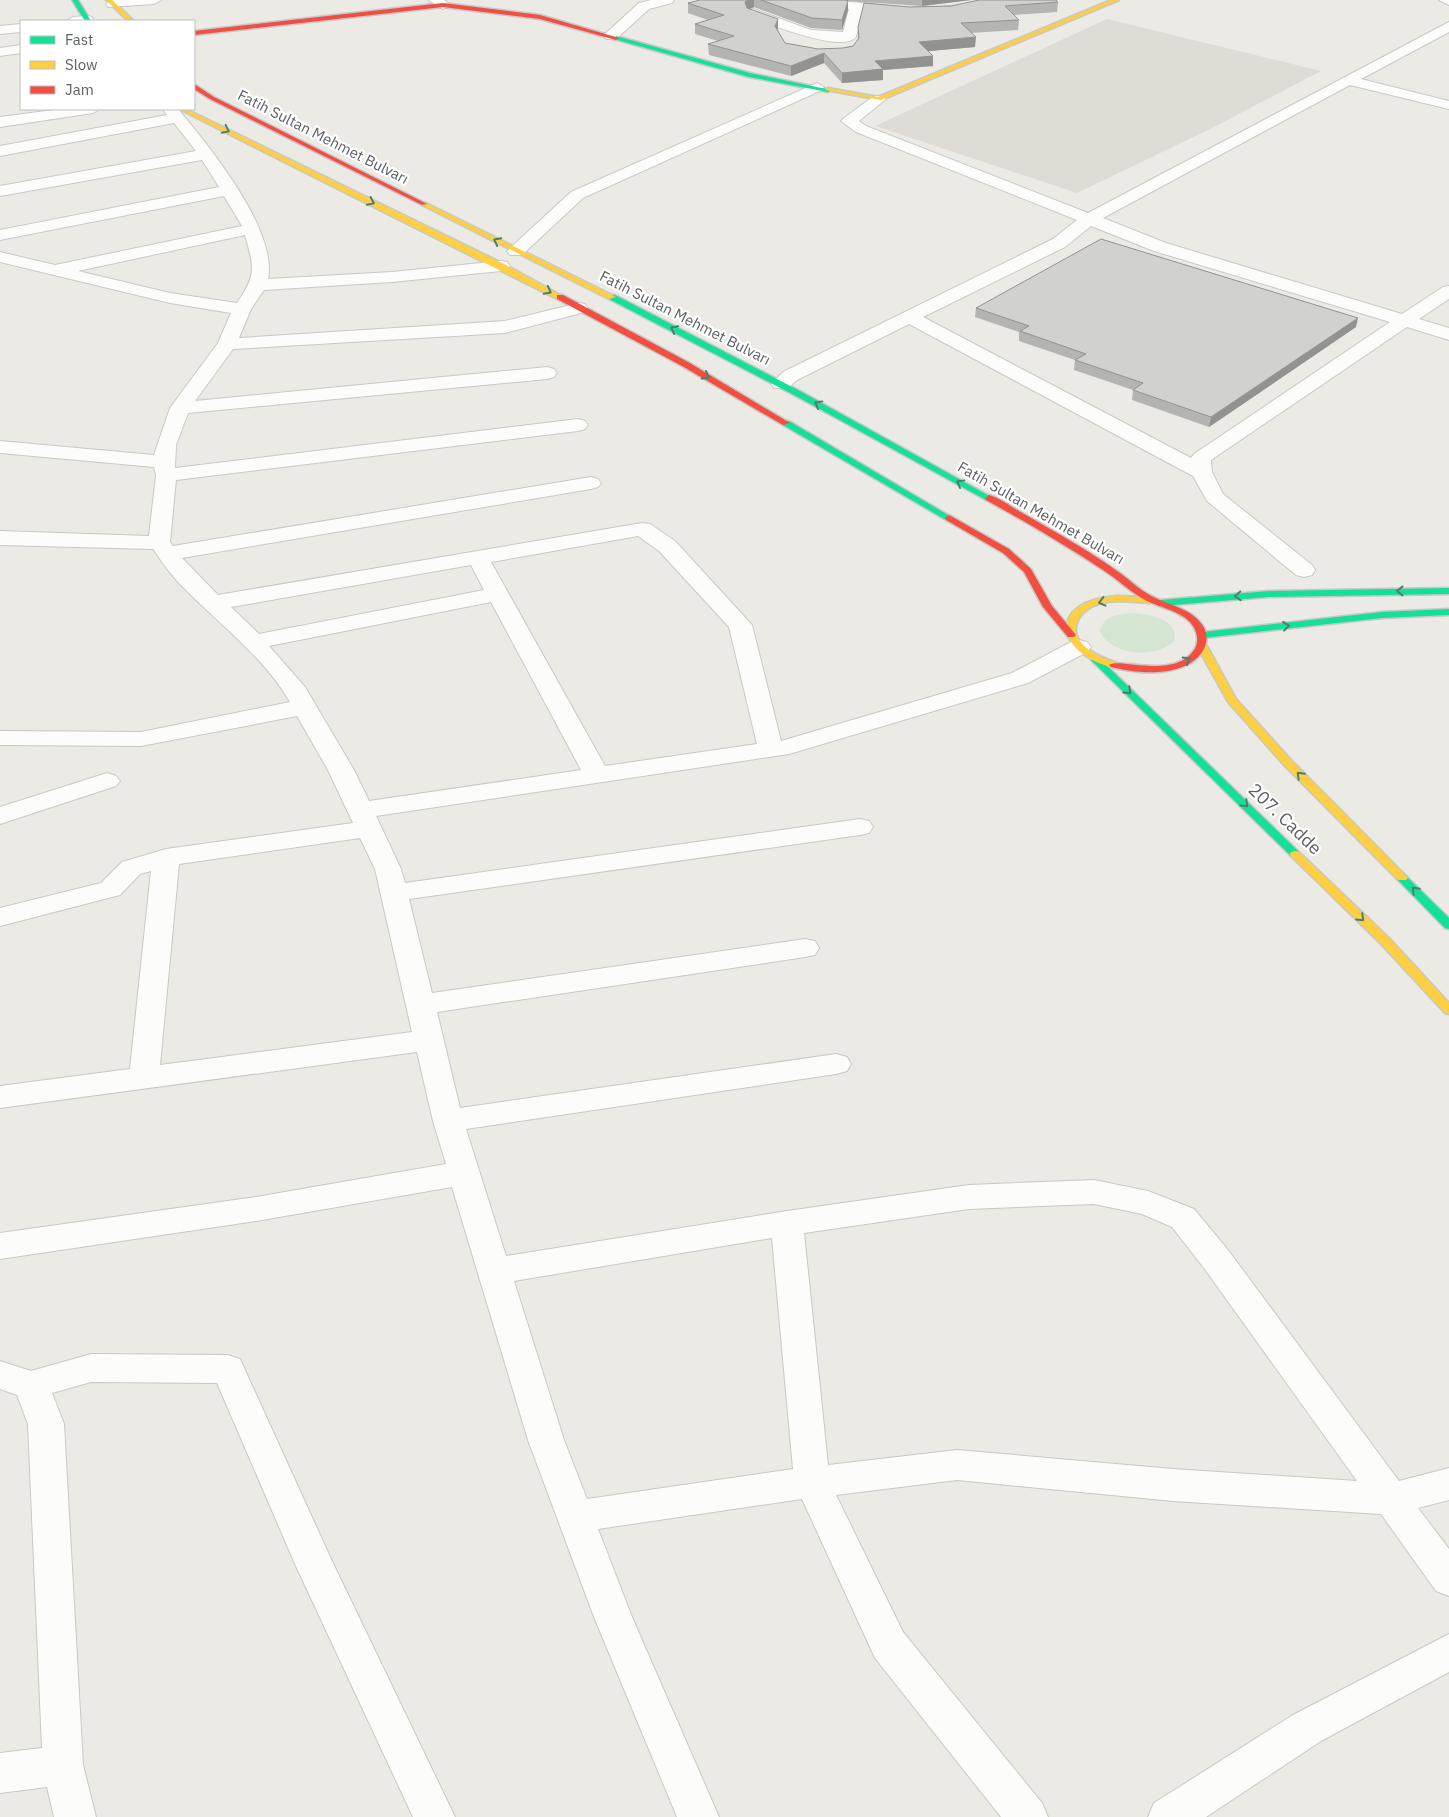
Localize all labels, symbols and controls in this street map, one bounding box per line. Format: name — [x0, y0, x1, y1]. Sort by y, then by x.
legend — [20, 20, 195, 110]
text: Fast — [65, 30, 93, 49]
text: Slow — [65, 55, 98, 74]
text: Jam — [65, 80, 94, 99]
street label: Fatih Sultan Mehmet Bulvarı — [235, 85, 412, 188]
one-way arrow — [220, 124, 229, 134]
one-way arrow — [366, 196, 375, 206]
one-way arrow — [493, 237, 502, 247]
street label: Fatih Sultan Mehmet Bulvarı — [597, 266, 774, 369]
one-way arrow — [542, 285, 551, 295]
one-way arrow — [670, 325, 679, 335]
one-way arrow — [701, 370, 710, 380]
one-way arrow — [814, 400, 823, 410]
street label: Fatih Sultan Mehmet Bulvarı — [955, 457, 1128, 568]
one-way arrow — [957, 479, 966, 489]
one-way arrow — [1396, 586, 1404, 596]
one-way arrow — [1234, 591, 1242, 602]
one-way arrow — [1097, 596, 1106, 607]
one-way arrow — [1283, 621, 1291, 632]
one-way arrow — [1181, 657, 1190, 667]
one-way arrow — [1122, 685, 1131, 694]
one-way arrow — [1297, 772, 1306, 781]
street label: 207. Cadde — [1244, 778, 1327, 859]
one-way arrow — [1239, 798, 1248, 807]
one-way arrow — [1411, 887, 1420, 896]
one-way arrow — [1355, 912, 1364, 921]

